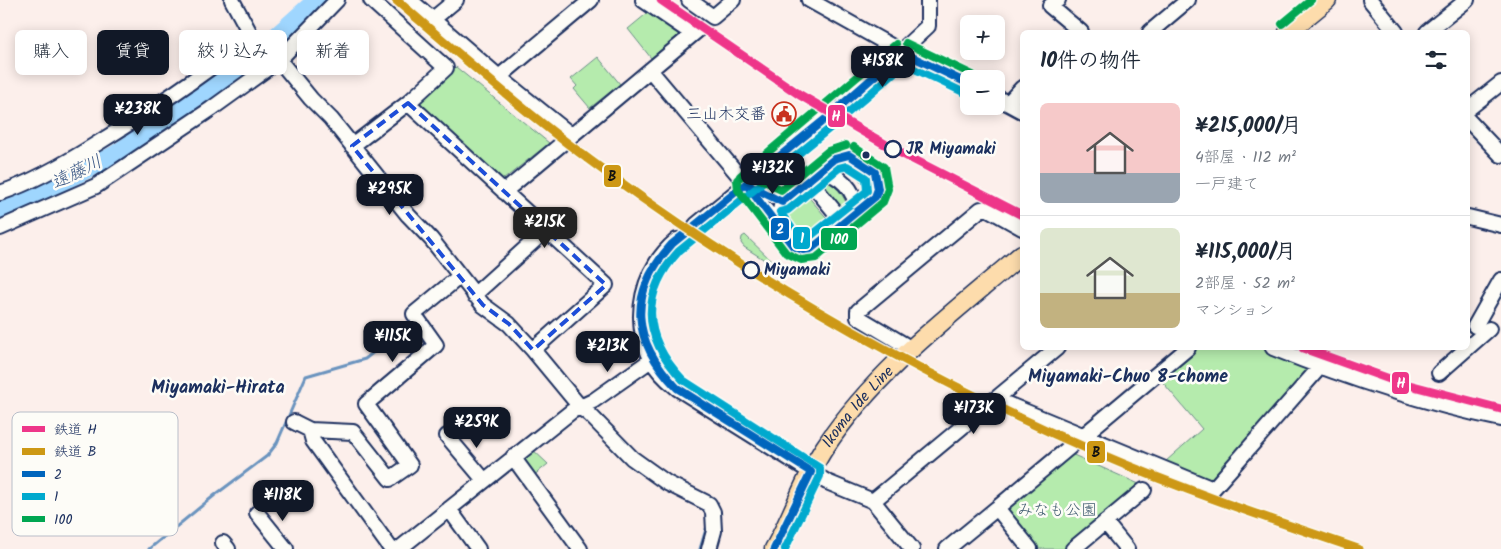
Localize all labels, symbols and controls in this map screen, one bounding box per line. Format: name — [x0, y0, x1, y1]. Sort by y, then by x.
map controls — [960, 15, 1005, 115]
button: + — [960, 15, 1005, 60]
chip: 購入 — [15, 30, 87, 75]
chip: 賃貸 — [97, 30, 169, 75]
chip: 絞り込み — [179, 30, 287, 75]
chip: 新着 — [297, 30, 369, 75]
text: 10件の物件 — [1040, 45, 1141, 78]
pin: ¥158K — [848, 46, 918, 88]
icon: filters — [1422, 46, 1450, 74]
text: ¥158K — [862, 49, 904, 74]
button: − — [960, 70, 1005, 115]
pin: ¥238K — [103, 94, 173, 136]
text: ¥238K — [115, 97, 162, 122]
public building icon: 三山木交番 — [771, 101, 797, 127]
place label: 三山木交番 — [686, 102, 766, 127]
line badge: H — [827, 104, 846, 128]
text: H — [831, 106, 841, 128]
text: ¥215,000/月 — [1195, 110, 1302, 143]
icon: home — [1080, 123, 1140, 183]
place label: JR Miyamaki — [906, 137, 996, 162]
marker: JR Miyamaki — [884, 140, 902, 158]
text: 4部屋 · 112 m² — [1195, 145, 1296, 170]
water label: 遠藤川 — [46, 148, 108, 198]
unlabelled marker — [861, 150, 871, 160]
pin: ¥132K — [738, 152, 808, 195]
text: ¥132K — [752, 156, 794, 181]
line badge: B — [603, 164, 622, 188]
text: B — [608, 166, 616, 188]
text: 一戸建て — [1195, 172, 1259, 197]
pin: ¥295K — [355, 174, 425, 216]
text: ¥295K — [368, 177, 413, 202]
pin: ¥215K — [510, 206, 580, 249]
text: ¥215K — [524, 210, 566, 235]
line badge: 2 — [770, 217, 790, 241]
text: 2 — [776, 219, 784, 241]
line badge: 1 — [792, 226, 811, 250]
line badge: 100 — [820, 227, 858, 251]
text: 1 — [800, 228, 805, 250]
text: 100 — [830, 229, 849, 251]
text: ¥115,000/月 — [1195, 236, 1296, 269]
icon: home — [1080, 248, 1140, 308]
place label: Miyamaki — [764, 258, 831, 283]
marker: Miyamaki — [742, 261, 760, 279]
text: 2部屋 · 52 m² — [1195, 271, 1295, 296]
text: マンション — [1195, 298, 1274, 323]
pin: ¥115K — [358, 320, 428, 363]
text: ¥115K — [374, 324, 412, 349]
pin: ¥213K — [573, 330, 643, 373]
text: ¥213K — [587, 334, 629, 359]
street label: Ikoma Ide Line — [815, 360, 900, 453]
district label: Miyamaki-Chuo 8-chome — [1028, 363, 1228, 392]
line badge: H — [1391, 371, 1410, 395]
text: H — [1396, 373, 1406, 395]
district label: Miyamaki-Hirata — [151, 374, 285, 403]
pin: ¥173K — [939, 392, 1009, 435]
text: ¥173K — [954, 396, 994, 421]
pin: ¥259K — [442, 406, 512, 449]
text: ¥259K — [455, 410, 500, 435]
legend — [12, 412, 178, 536]
text: 鉄道 H — [54, 419, 97, 441]
line badge: B — [1086, 440, 1106, 464]
text: 鉄道 B — [54, 441, 97, 463]
text: B — [1092, 442, 1100, 464]
text: 2 — [54, 464, 62, 486]
pin: ¥118K — [248, 480, 318, 522]
text: ¥118K — [264, 483, 302, 508]
text: 1 — [54, 486, 58, 508]
park label: みなも公園 — [1017, 498, 1097, 523]
text: 100 — [54, 509, 72, 531]

